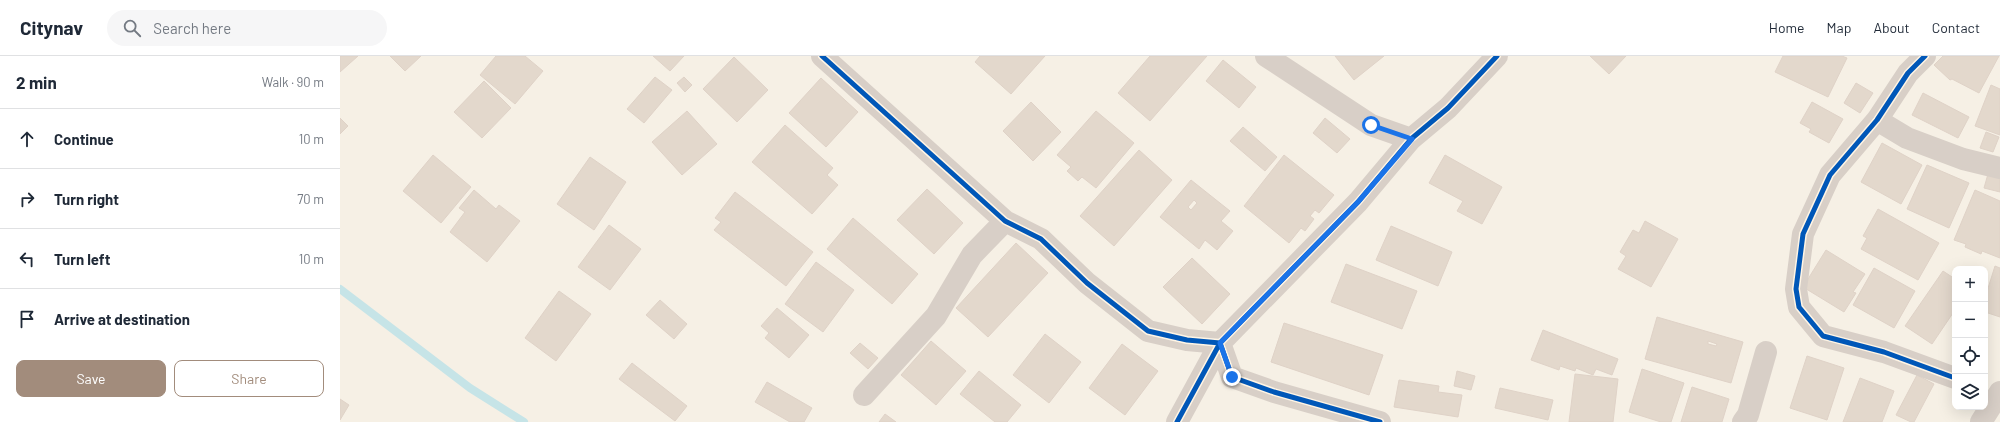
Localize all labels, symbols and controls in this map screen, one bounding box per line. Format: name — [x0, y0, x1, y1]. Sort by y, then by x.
search box — [107, 10, 387, 46]
text: Citynav — [20, 16, 83, 39]
icon: search — [121, 17, 143, 39]
text: Search here — [153, 19, 231, 37]
text: Home — [1769, 19, 1805, 36]
text: Map — [1827, 19, 1851, 36]
text: About — [1873, 19, 1910, 36]
text: Contact — [1932, 19, 1980, 36]
text: 2 min — [16, 72, 57, 92]
text: Walk · 90 m — [262, 74, 324, 90]
route start — [1362, 116, 1380, 134]
icon: ahead — [16, 128, 38, 150]
text: Continue — [54, 130, 114, 148]
text: 10 m — [299, 131, 324, 147]
icon: right — [16, 188, 38, 210]
text: Turn right — [54, 190, 119, 208]
text: 70 m — [297, 191, 324, 207]
icon: left — [16, 248, 38, 270]
text: Turn left — [54, 250, 110, 268]
text: 10 m — [299, 251, 324, 267]
map controls — [1952, 266, 1988, 410]
button: + — [1952, 266, 1988, 302]
button: − — [1952, 302, 1988, 338]
icon: arrive — [16, 308, 38, 330]
text: Arrive at destination — [54, 310, 190, 328]
button: locate — [1952, 338, 1988, 374]
button: Save — [16, 360, 166, 397]
button: Share — [174, 360, 324, 397]
route end — [1223, 368, 1241, 386]
button: layers — [1952, 374, 1988, 410]

